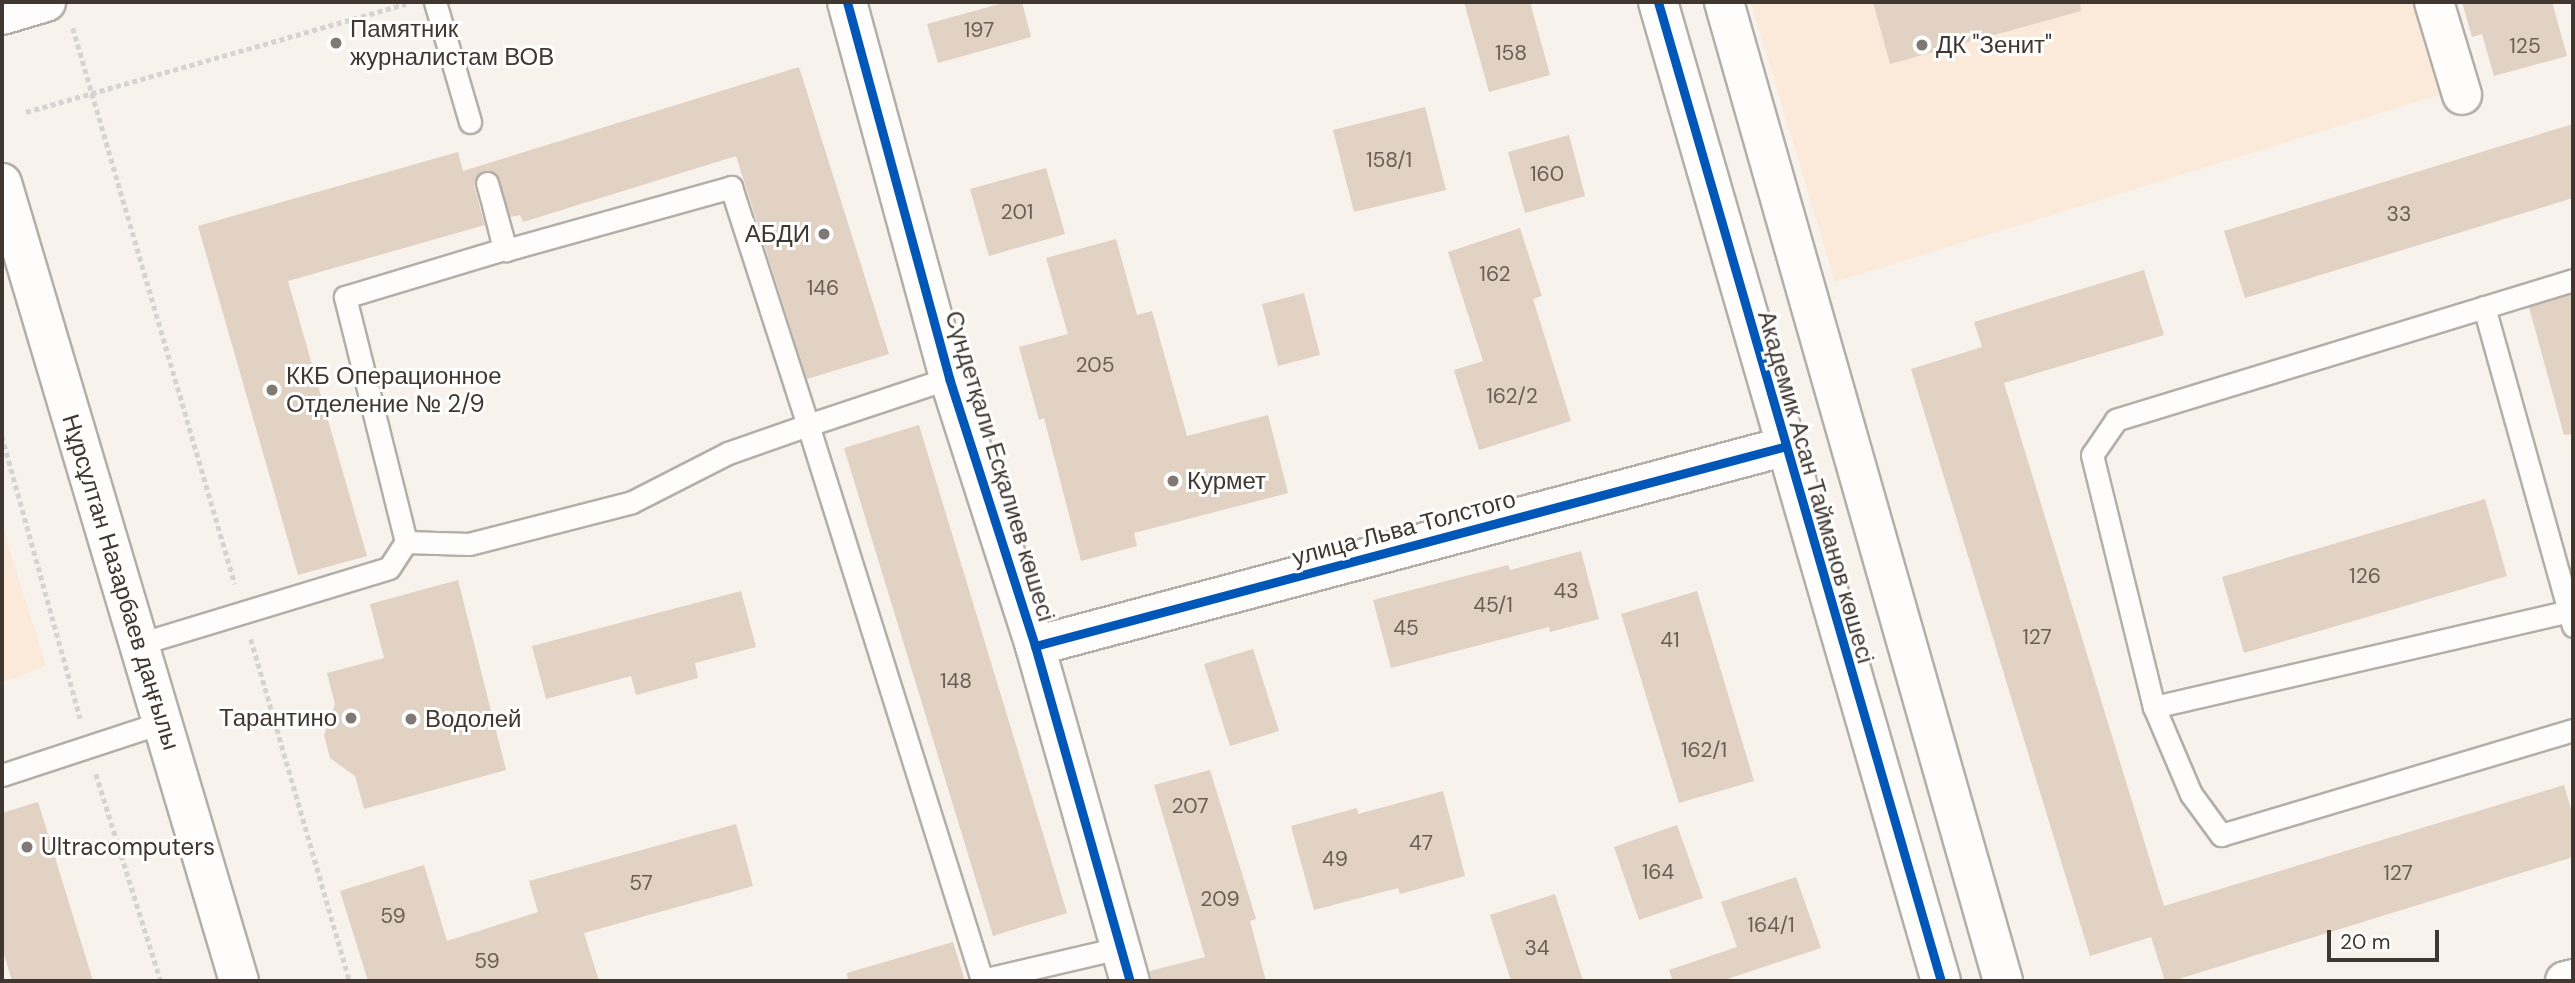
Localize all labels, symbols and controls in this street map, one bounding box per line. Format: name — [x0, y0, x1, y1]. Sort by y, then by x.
place label: Памятник журналистам ВОВ — [350, 15, 554, 71]
house number: 197 — [964, 17, 994, 43]
place label: ДК "Зенит" — [1936, 31, 2052, 59]
house number: 125 — [2509, 33, 2541, 59]
marker: Памятник журналистам ВОВ — [328, 35, 344, 51]
marker: ДК "Зенит" — [1914, 37, 1930, 53]
house number: 158 — [1495, 40, 1527, 66]
house number: 158/1 — [1366, 147, 1412, 173]
house number: 160 — [1530, 161, 1564, 187]
house number: 201 — [1001, 199, 1033, 225]
house number: 33 — [2387, 201, 2411, 227]
place label: АБДИ — [745, 220, 810, 248]
marker: АБДИ — [816, 226, 832, 242]
house number: 162 — [1479, 261, 1511, 287]
house number: 146 — [807, 275, 839, 301]
street label: Сүндетқали Есқалиев көшесі — [939, 307, 1061, 625]
street label: Академик Асан Тайманов көшесі — [1752, 307, 1880, 667]
house number: 205 — [1075, 352, 1115, 378]
place label: ККБ Операционное Отделение № 2/9 — [286, 362, 502, 418]
marker: ККБ Операционное Отделение № 2/9 — [264, 382, 280, 398]
house number: 162/2 — [1486, 383, 1538, 409]
street label: Нұрсұлтан Назарбаев даңғылы — [56, 411, 186, 753]
place label: Курмет — [1187, 467, 1266, 495]
marker: Курмет — [1165, 473, 1181, 489]
street label: улица Льва Толстого — [1289, 484, 1519, 572]
house number: 126 — [2349, 563, 2381, 589]
house number: 43 — [1553, 578, 1579, 604]
house number: 45/1 — [1473, 592, 1513, 618]
house number: 45 — [1393, 615, 1419, 641]
house number: 127 — [2022, 624, 2052, 650]
house number: 41 — [1660, 627, 1680, 653]
house number: 148 — [940, 668, 972, 694]
place label: Тарантино — [219, 704, 337, 732]
place label: Водолей — [425, 705, 521, 733]
marker: Тарантино — [343, 710, 359, 726]
marker: Водолей — [403, 711, 419, 727]
house number: 162/1 — [1681, 737, 1727, 763]
house number: 207 — [1171, 793, 1209, 819]
house number: 47 — [1409, 830, 1433, 856]
place label: Ultracomputers — [41, 833, 215, 861]
marker: Ultracomputers — [19, 839, 35, 855]
house number: 49 — [1322, 846, 1348, 872]
house number: 164 — [1642, 859, 1674, 885]
house number: 127 — [2383, 860, 2413, 886]
house number: 57 — [629, 870, 653, 896]
house number: 209 — [1200, 886, 1240, 912]
house number: 59 — [380, 903, 406, 929]
house number: 164/1 — [1747, 912, 1795, 938]
scale bar — [2330, 916, 2442, 960]
text: 20 m — [2340, 928, 2391, 956]
house number: 34 — [1524, 935, 1550, 961]
house number: 59 — [474, 948, 500, 974]

